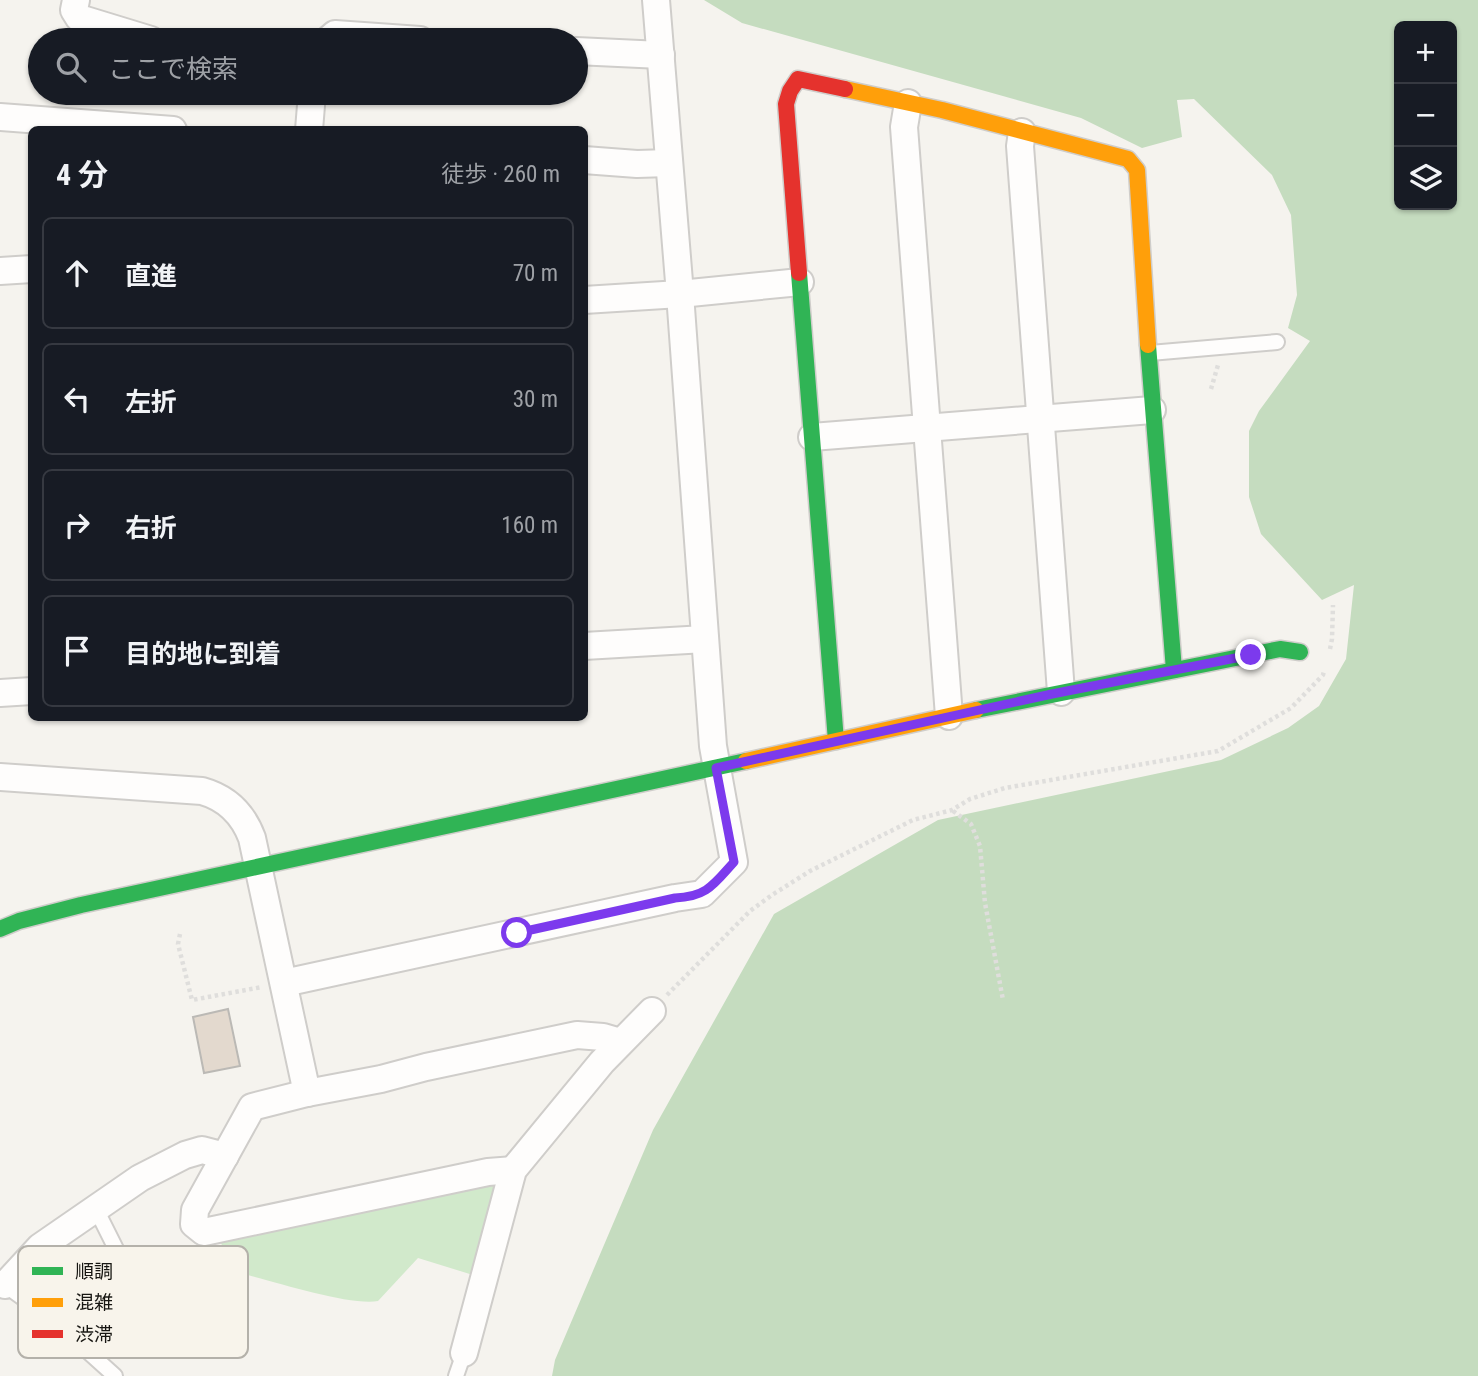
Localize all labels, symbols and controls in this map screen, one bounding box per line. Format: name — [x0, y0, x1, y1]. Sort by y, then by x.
map controls — [1394, 21, 1457, 210]
button: + — [1394, 21, 1457, 84]
search box — [28, 28, 588, 105]
icon: search — [52, 48, 90, 86]
text: ここで検索 — [108, 54, 238, 84]
button: − — [1394, 84, 1457, 147]
button: layers — [1394, 147, 1457, 210]
text: 4 分 — [56, 157, 108, 192]
text: 徒歩 · 260 m — [441, 161, 560, 188]
icon: ahead — [58, 254, 96, 292]
text: 70 m — [513, 260, 558, 287]
text: 直進 — [125, 261, 177, 291]
icon: left — [58, 380, 96, 418]
text: 30 m — [513, 386, 558, 413]
text: 左折 — [125, 387, 177, 417]
icon: right — [58, 506, 96, 544]
text: 160 m — [501, 512, 558, 539]
text: 右折 — [125, 513, 177, 543]
icon: arrive — [58, 632, 96, 670]
text: 目的地に到着 — [125, 639, 281, 669]
route end — [1235, 639, 1266, 670]
route start — [501, 917, 532, 948]
legend — [18, 1246, 248, 1358]
text: 順調 — [75, 1260, 113, 1283]
text: 混雑 — [75, 1291, 113, 1314]
text: 渋滞 — [75, 1323, 113, 1346]

